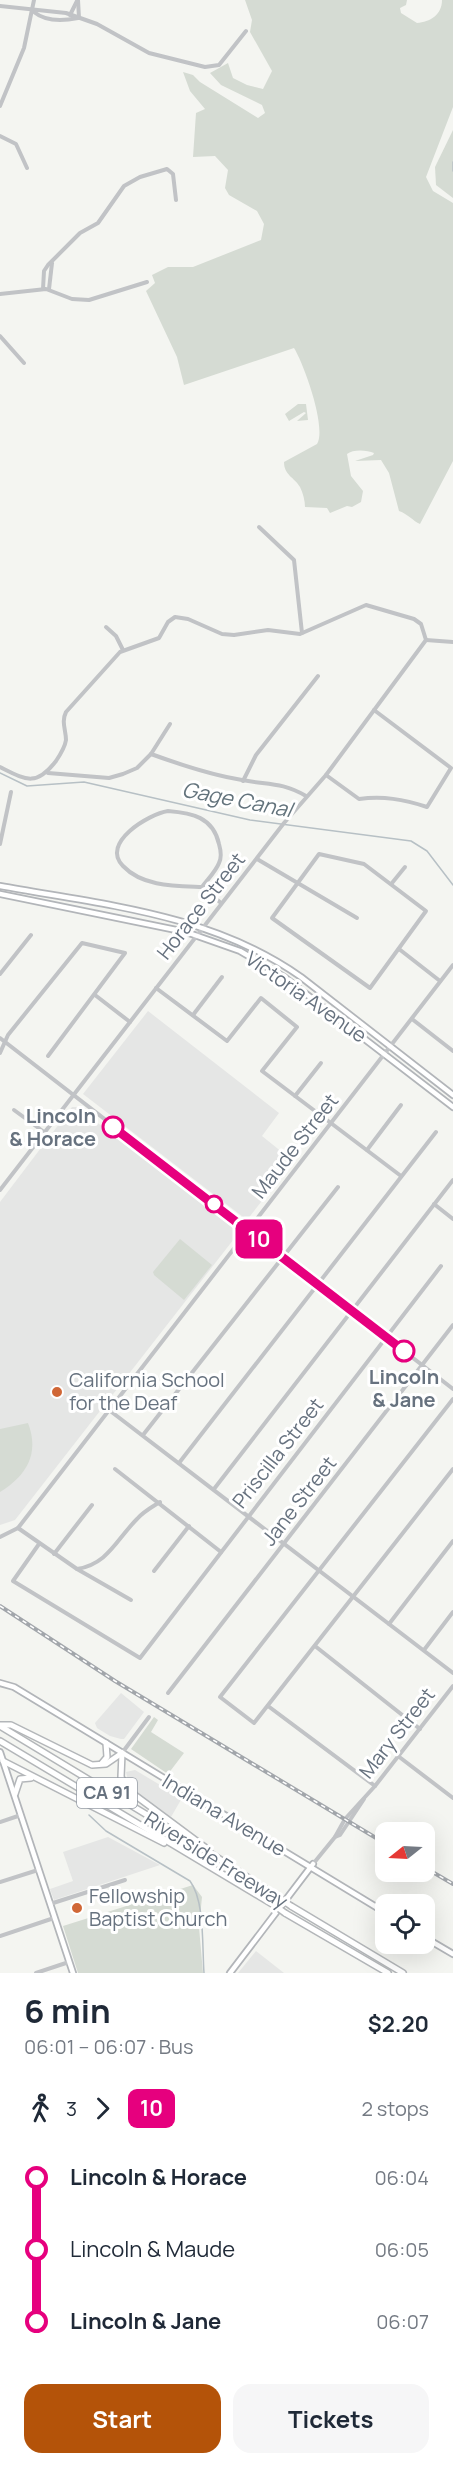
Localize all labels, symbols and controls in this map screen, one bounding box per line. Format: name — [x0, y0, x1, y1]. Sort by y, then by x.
water label: Gage Canal — [180, 775, 297, 824]
street label: Horace Street — [150, 847, 251, 965]
street label: Victoria Avenue — [240, 945, 372, 1048]
street label: Maude Street — [245, 1088, 344, 1204]
place label: Lincoln & Horace — [9, 1102, 96, 1152]
marker: Lincoln & Horace — [102, 1116, 124, 1138]
unlabelled marker — [205, 1195, 223, 1213]
line badge: 10 — [232, 1220, 286, 1258]
text: 10 — [247, 1225, 271, 1253]
marker: Lincoln & Jane — [393, 1340, 415, 1362]
place label: Lincoln & Jane — [369, 1363, 439, 1413]
place label: California School for the Deaf — [69, 1366, 225, 1416]
marker: California School for the Deaf — [50, 1385, 64, 1399]
street label: Priscilla Street — [226, 1392, 329, 1513]
street label: Jane Street — [255, 1450, 342, 1551]
street label: Mary Street — [353, 1682, 441, 1784]
street label: Indiana Avenue — [157, 1767, 291, 1862]
road number: CA 91 — [77, 1778, 137, 1808]
street label: Riverside Freeway — [140, 1805, 293, 1915]
north arrow — [375, 1822, 435, 1882]
map controls — [375, 1822, 435, 1954]
place label: Fellowship Baptist Church — [89, 1882, 227, 1932]
button: locate — [375, 1894, 435, 1954]
marker: Fellowship Baptist Church — [70, 1901, 84, 1915]
text: 6 min — [24, 1988, 111, 2033]
text: $2.20 — [368, 2009, 429, 2039]
text: 06:01 – 06:07 · Bus — [24, 2033, 193, 2060]
icon: walk — [24, 2092, 57, 2125]
icon: forward — [86, 2092, 119, 2125]
text: 10 — [140, 2094, 163, 2122]
text: 3 — [66, 2095, 77, 2122]
text: 2 stops — [361, 2095, 429, 2122]
text: Lincoln & Horace — [70, 2162, 247, 2192]
text: 06:04 — [374, 2164, 429, 2191]
text: Lincoln & Maude — [70, 2234, 235, 2264]
text: 06:05 — [375, 2236, 429, 2263]
text: Lincoln & Jane — [70, 2306, 221, 2336]
text: 06:07 — [376, 2308, 429, 2335]
button: Start — [24, 2384, 221, 2453]
button: Tickets — [233, 2384, 429, 2453]

